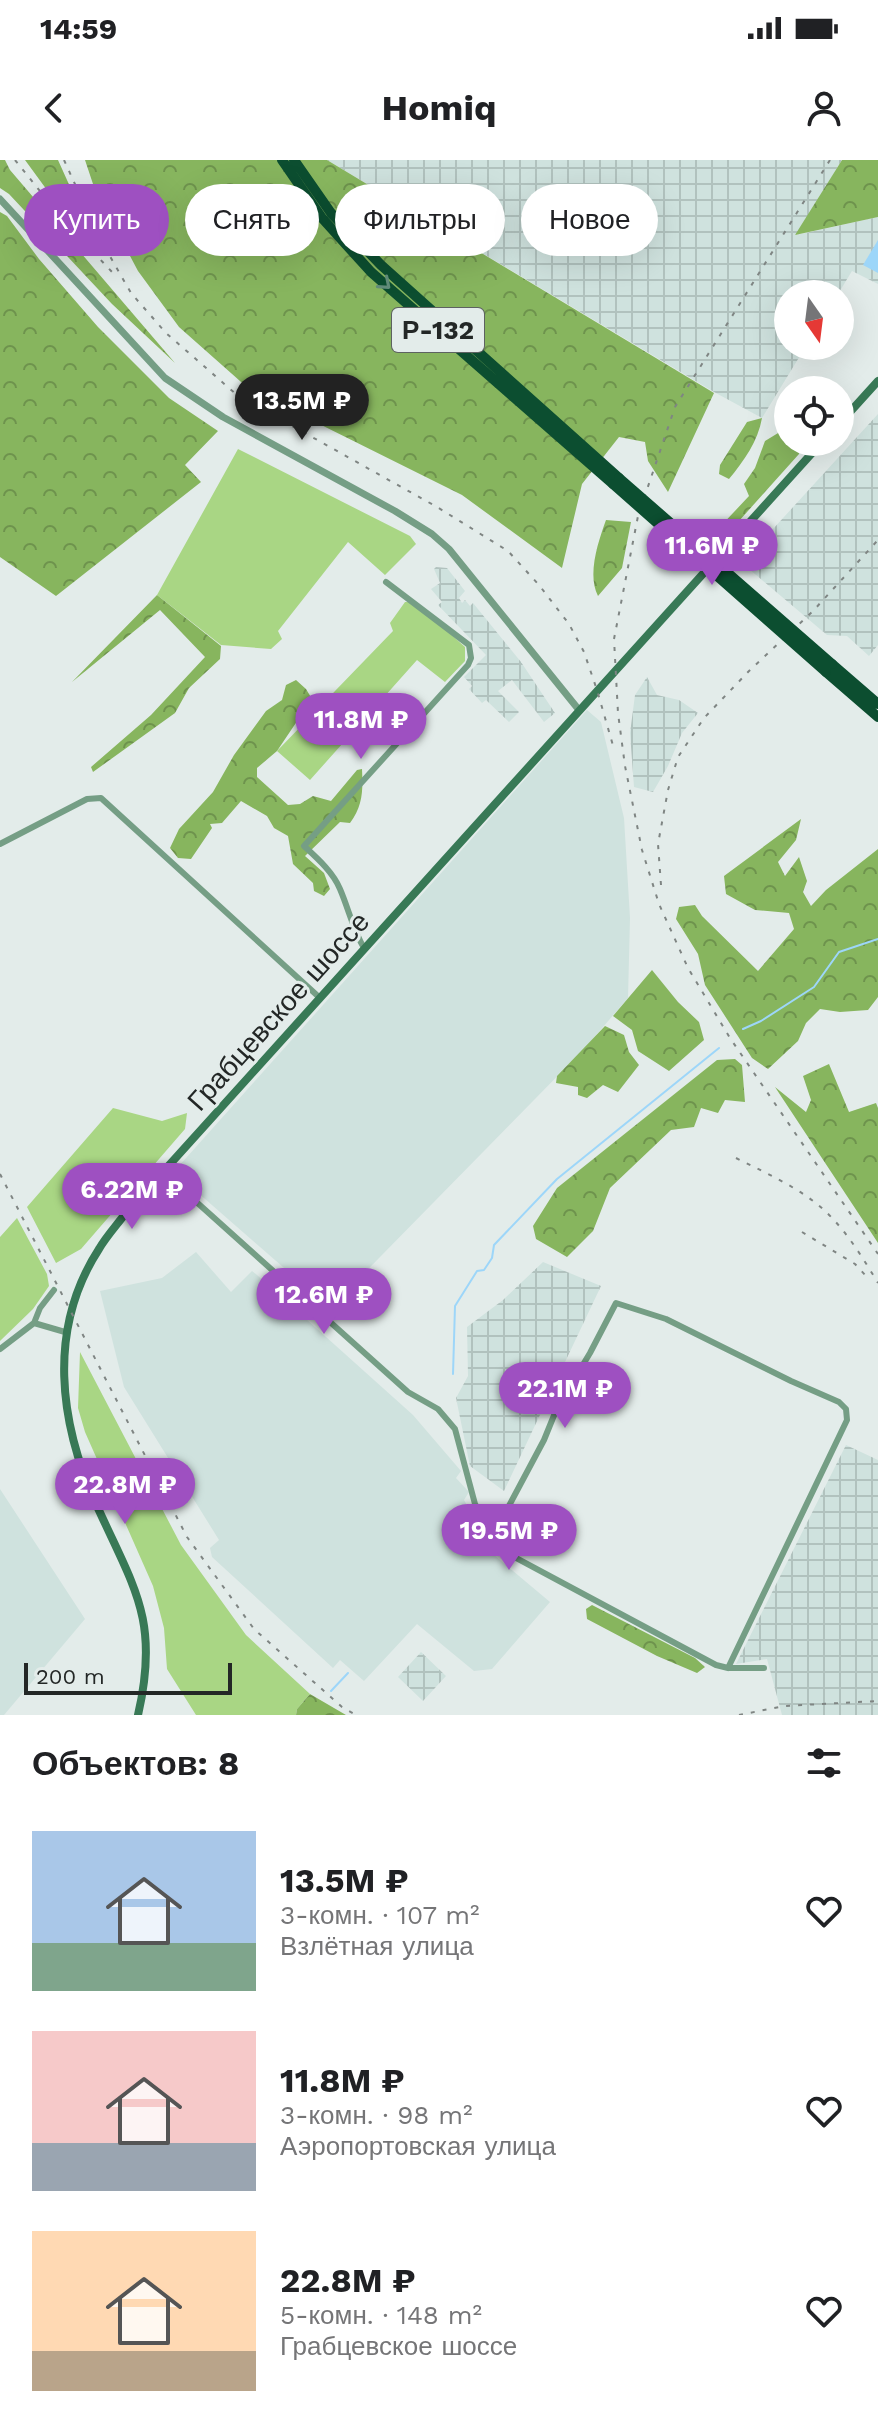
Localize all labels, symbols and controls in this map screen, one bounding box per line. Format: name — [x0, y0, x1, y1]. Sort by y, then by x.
text: 14:59 — [40, 11, 117, 46]
icon: back — [32, 86, 76, 130]
icon: person — [802, 86, 846, 130]
text: Homiq — [381, 87, 497, 129]
chip: Купить — [24, 184, 169, 256]
chip: Снять — [185, 184, 319, 256]
chip: Фильтры — [335, 184, 505, 256]
chip: Новое — [521, 184, 658, 256]
one-way arrow — [376, 274, 391, 289]
north arrow — [774, 280, 854, 360]
map controls — [774, 280, 854, 456]
road number: Р-132 — [392, 308, 484, 352]
pin: 13.5M ₽ — [228, 374, 376, 442]
button: locate — [774, 376, 854, 456]
text: 13.5M ₽ — [253, 385, 351, 415]
pin: 11.6M ₽ — [638, 519, 786, 587]
text: 11.6M ₽ — [665, 530, 759, 560]
pin: 11.8M ₽ — [287, 693, 435, 761]
text: 11.8M ₽ — [313, 704, 409, 734]
street label: Грабцевское шоссе — [181, 905, 376, 1117]
pin: 6.22M ₽ — [58, 1163, 206, 1231]
text: 6.22M ₽ — [80, 1174, 184, 1204]
pin: 12.6M ₽ — [250, 1268, 398, 1336]
text: 12.6M ₽ — [274, 1279, 374, 1309]
pin: 22.1M ₽ — [491, 1362, 639, 1430]
text: 22.1M ₽ — [517, 1373, 613, 1403]
pin: 22.8M ₽ — [51, 1458, 199, 1526]
text: 22.8M ₽ — [73, 1469, 177, 1499]
pin: 19.5M ₽ — [435, 1504, 583, 1572]
text: 19.5M ₽ — [460, 1515, 558, 1545]
scale bar — [24, 1659, 232, 1695]
text: 200 m — [36, 1664, 105, 1689]
icon: filters — [802, 1741, 846, 1785]
text: Объектов: 8 — [32, 1743, 239, 1783]
text: 13.5M ₽ — [280, 1860, 409, 1900]
icon: home — [96, 1863, 192, 1959]
icon: heart — [802, 1889, 846, 1933]
text: 3-комн. · 107 m² — [280, 1900, 480, 1930]
text: Взлётная улица — [280, 1931, 474, 1961]
text: 11.8M ₽ — [280, 2060, 405, 2100]
icon: home — [96, 2063, 192, 2159]
icon: heart — [802, 2089, 846, 2133]
text: 3-комн. · 98 m² — [280, 2100, 473, 2130]
text: Аэропортовская улица — [280, 2131, 556, 2161]
text: 22.8M ₽ — [280, 2260, 416, 2300]
icon: home — [96, 2263, 192, 2359]
icon: heart — [802, 2289, 846, 2333]
text: 5-комн. · 148 m² — [280, 2300, 482, 2330]
text: Грабцевское шоссе — [280, 2331, 517, 2361]

